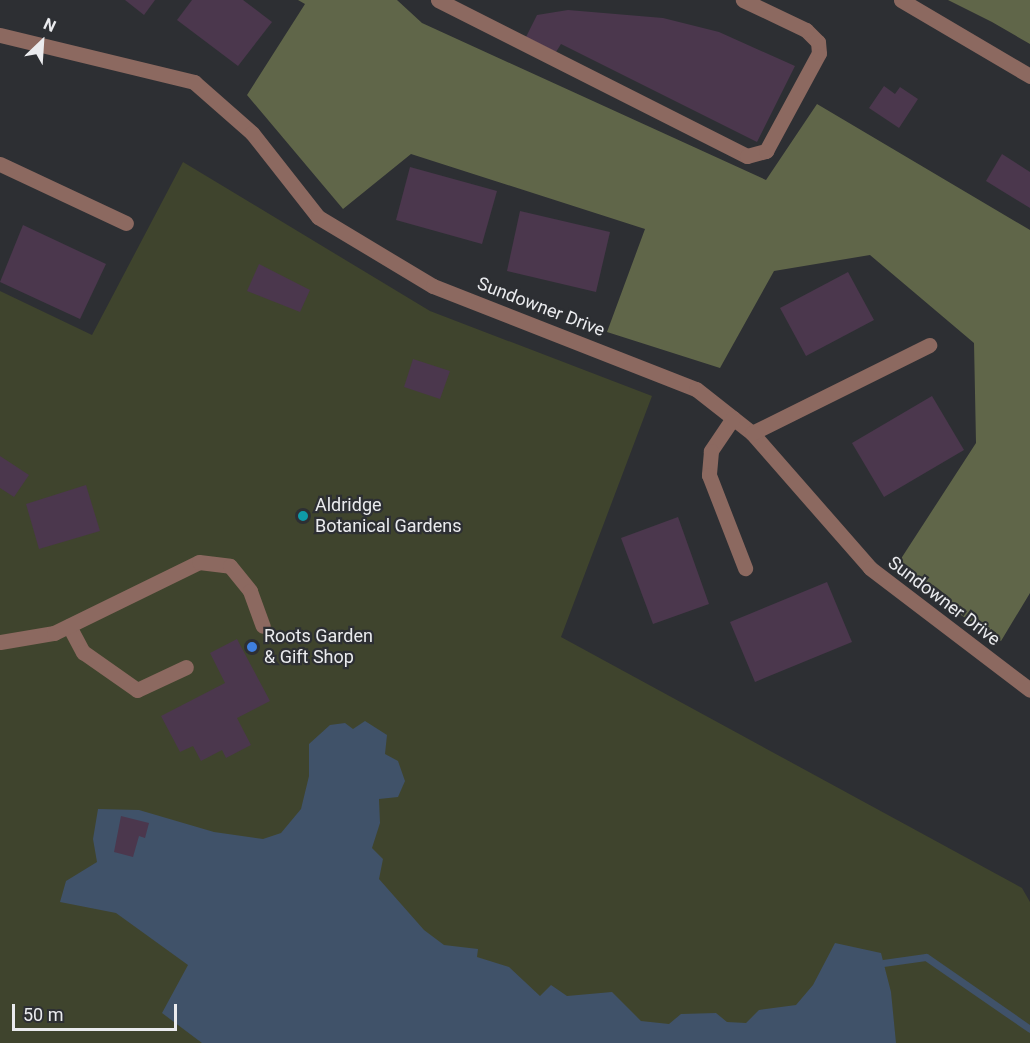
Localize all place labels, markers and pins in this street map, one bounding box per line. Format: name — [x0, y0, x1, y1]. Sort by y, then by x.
place label: Aldridge Botanical Gardens — [315, 495, 461, 538]
marker: Aldridge Botanical Gardens — [296, 509, 310, 523]
place label: Roots Garden & Gift Shop — [264, 626, 373, 668]
marker: Roots Garden & Gift Shop — [245, 640, 259, 654]

